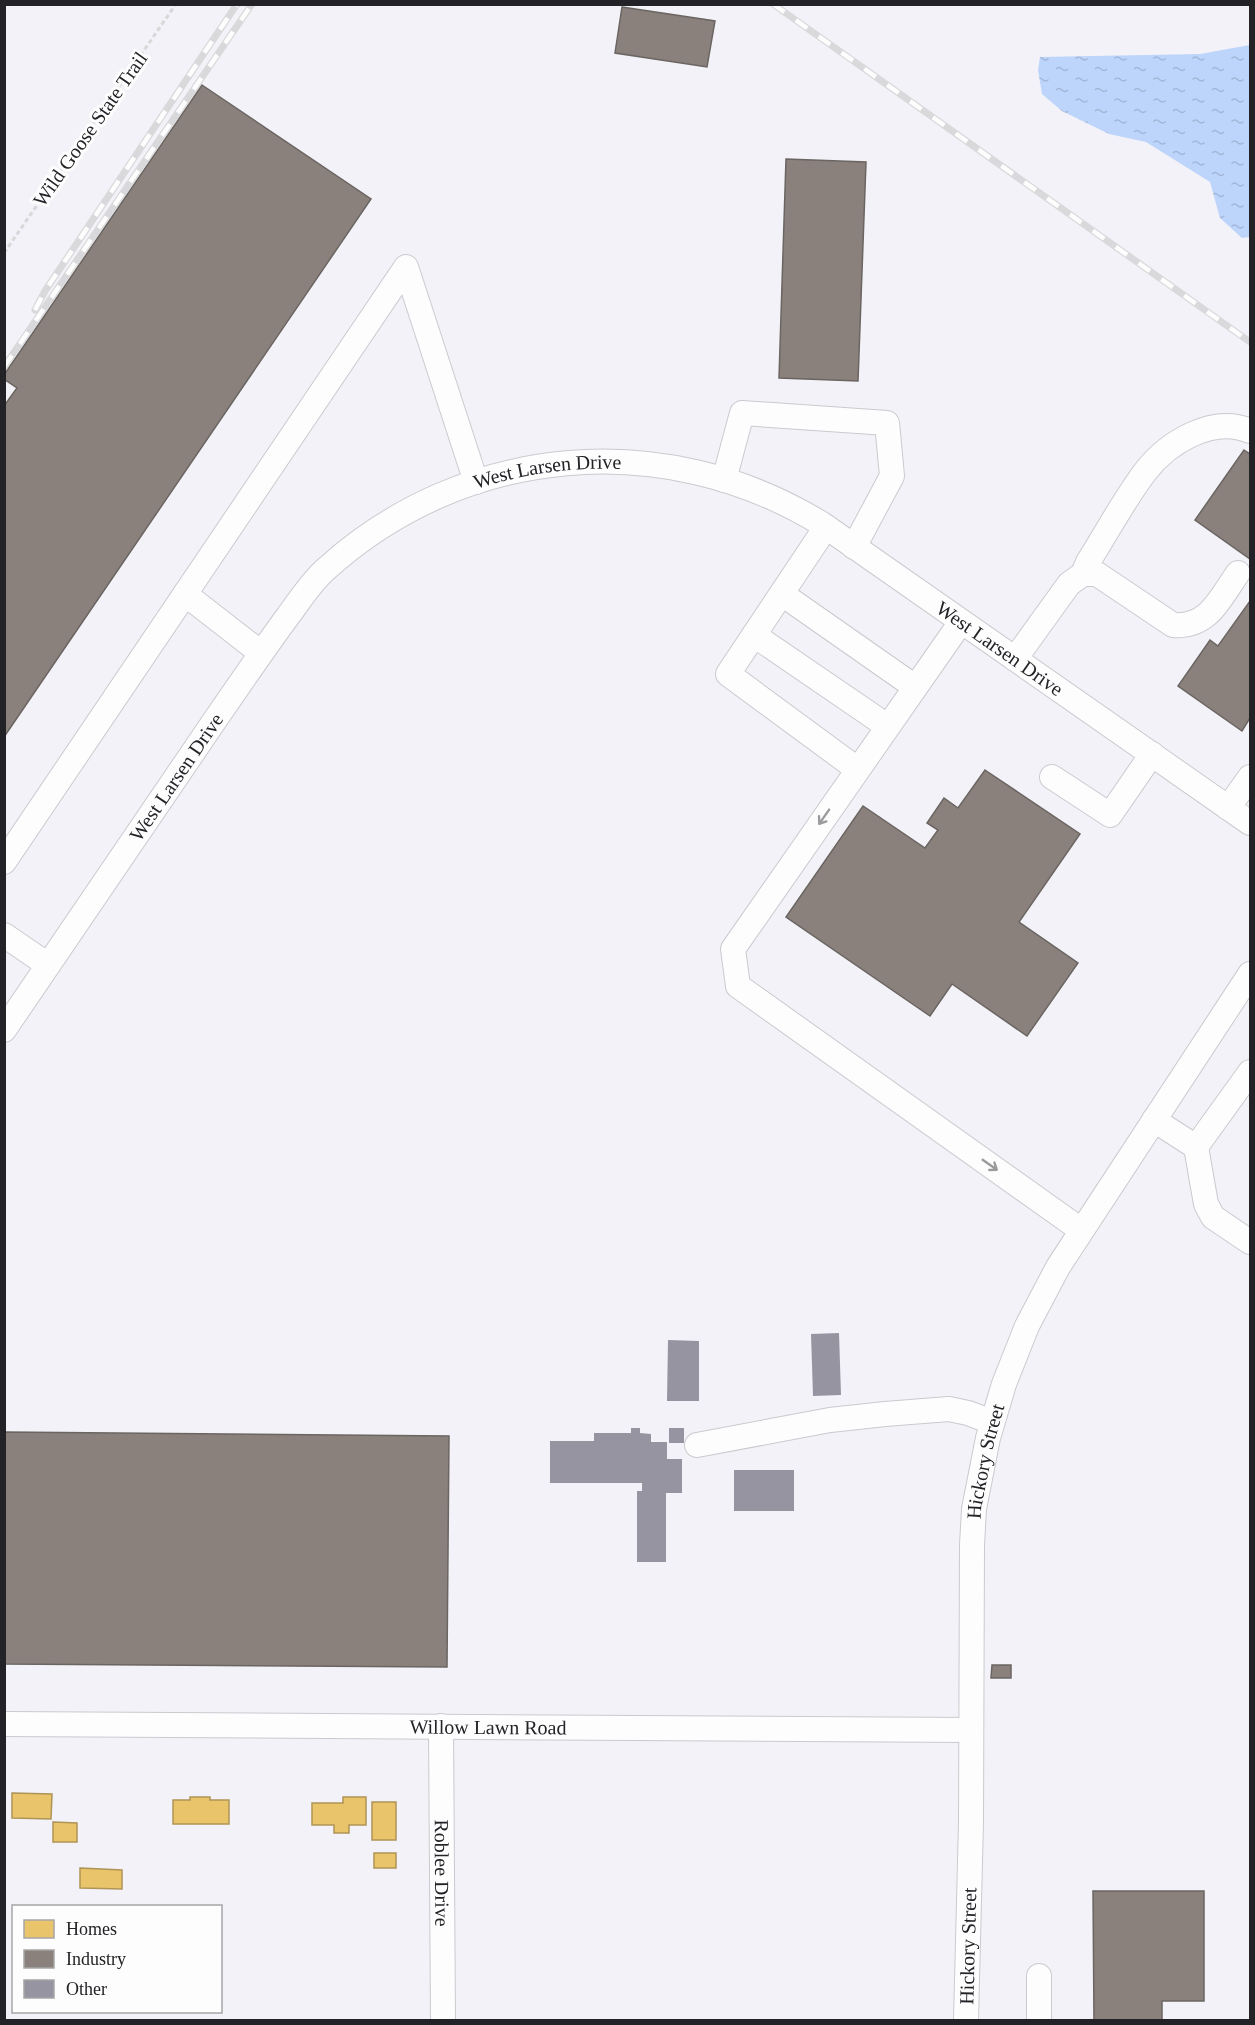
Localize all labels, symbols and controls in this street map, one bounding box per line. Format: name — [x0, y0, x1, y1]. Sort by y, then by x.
street label: Wild Goose State Trail — [28, 47, 152, 210]
street label: West Larsen Drive — [471, 451, 622, 493]
street label: West Larsen Drive — [932, 596, 1068, 700]
street label: West Larsen Drive — [125, 709, 227, 845]
one-way arrow — [818, 808, 830, 824]
one-way arrow — [982, 1159, 998, 1172]
street label: Hickory Street — [962, 1401, 1009, 1519]
street label: Willow Lawn Road — [409, 1716, 567, 1738]
street label: Roblee Drive — [431, 1819, 453, 1927]
street label: Hickory Street — [955, 1887, 980, 2005]
legend — [12, 1905, 222, 2013]
text: Homes — [66, 1919, 117, 1939]
text: Industry — [66, 1949, 126, 1969]
text: Other — [66, 1979, 107, 1999]

